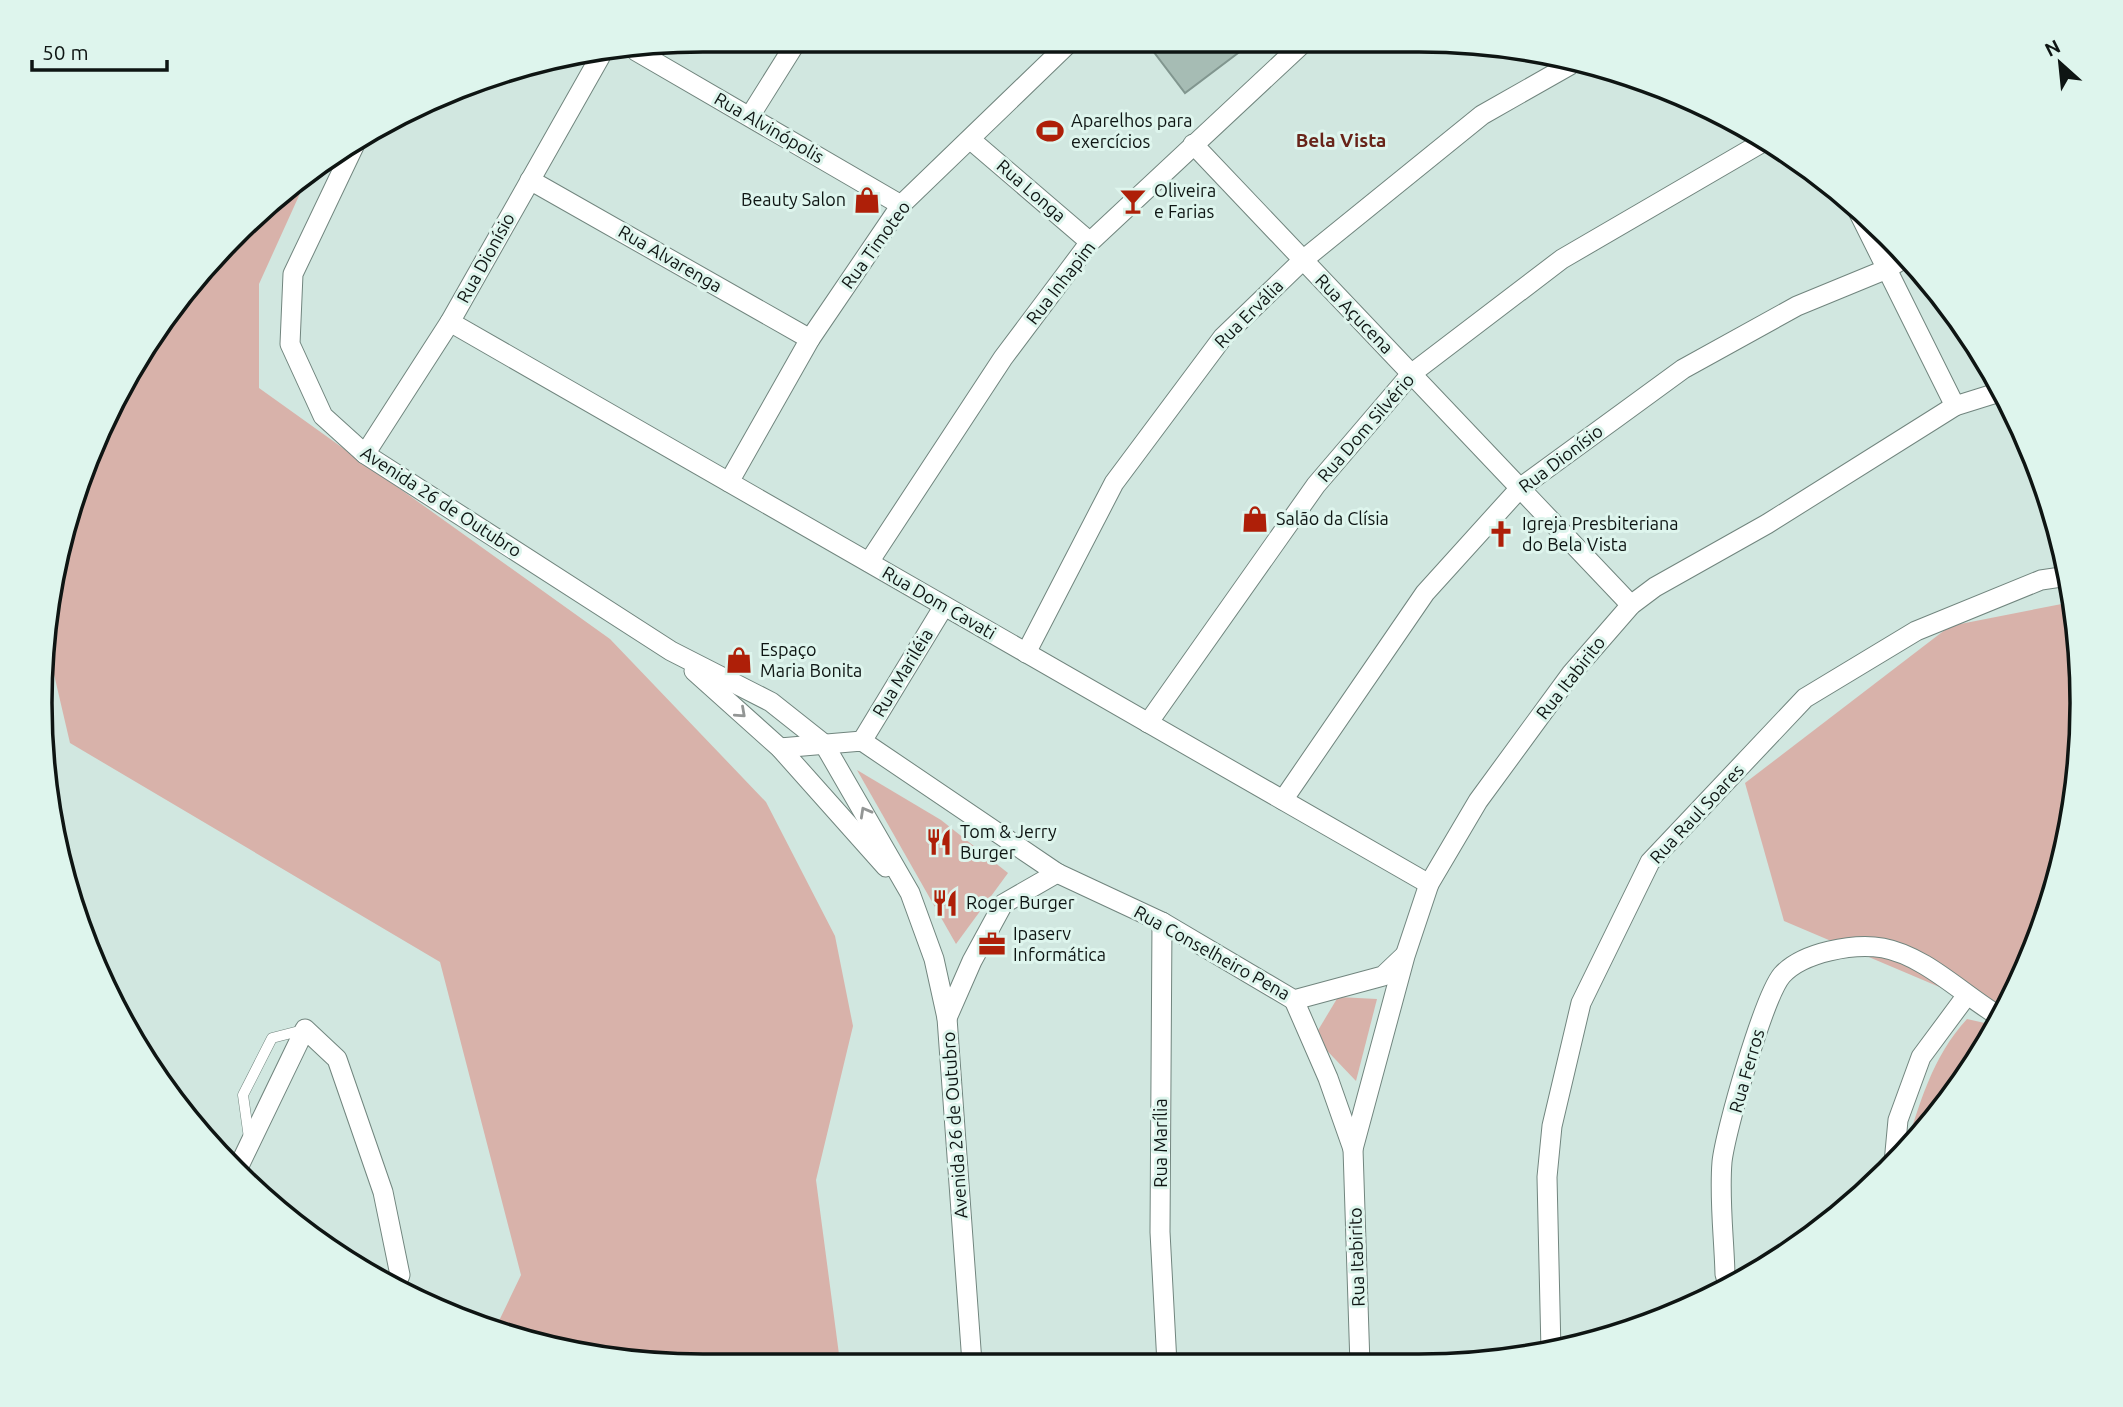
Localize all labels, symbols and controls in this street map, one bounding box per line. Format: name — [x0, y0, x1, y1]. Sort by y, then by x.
scale bar — [32, 28, 166, 72]
north arrow — [2025, 28, 2095, 98]
text: N — [2041, 35, 2064, 61]
text: 50 m — [42, 40, 89, 64]
street label: Rua Alvinópolis — [711, 88, 828, 167]
place label: Aparelhos para exercícios — [1071, 110, 1193, 151]
sports icon: Aparelhos para exercícios — [1035, 116, 1065, 146]
district label: Bela Vista — [1296, 129, 1386, 151]
street label: Rua Longa — [993, 155, 1070, 225]
place label: Oliveira e Farias — [1154, 180, 1216, 221]
shop icon: Beauty Salon — [852, 185, 882, 215]
bar icon: Oliveira e Farias — [1118, 186, 1148, 216]
place label: Beauty Salon — [741, 189, 846, 209]
street label: Rua Timoteo — [837, 197, 914, 292]
street label: Rua Dionísio — [452, 209, 518, 306]
street label: Rua Alvarenga — [615, 220, 726, 296]
street label: Rua Inhapim — [1022, 237, 1099, 328]
street label: Rua Açucena — [1312, 269, 1398, 357]
street label: Rua Ervália — [1210, 275, 1287, 352]
street label: Rua Dom Silvério — [1313, 369, 1418, 485]
street label: Rua Dionísio — [1515, 420, 1606, 496]
street label: Avenida 26 de Outubro — [358, 442, 525, 561]
shop icon: Salão da Clísia — [1240, 504, 1270, 534]
place label: Salão da Clísia — [1276, 508, 1389, 528]
place label: Igreja Presbiteriana do Bela Vista — [1522, 513, 1679, 554]
church icon: Igreja Presbiteriana do Bela Vista — [1486, 519, 1516, 549]
street label: Rua Dom Cavati — [879, 562, 1000, 643]
street label: Rua Mariléia — [868, 625, 936, 720]
street label: Rua Itabirito — [1532, 632, 1609, 723]
place label: Espaço Maria Bonita — [760, 639, 862, 680]
shop icon: Espaço Maria Bonita — [724, 645, 754, 675]
one-way arrow — [733, 705, 746, 717]
street label: Rua Raul Soares — [1645, 759, 1747, 867]
one-way arrow — [860, 807, 873, 819]
place label: Tom & Jerry Burger — [960, 821, 1057, 862]
restaurant icon: Tom & Jerry Burger — [924, 827, 954, 857]
restaurant icon: Roger Burger — [930, 888, 960, 918]
place label: Roger Burger — [966, 892, 1075, 912]
street label: Rua Conselheiro Pena — [1131, 901, 1294, 1003]
place label: Ipaserv Informática — [1013, 923, 1106, 964]
office icon: Ipaserv Informática — [977, 929, 1007, 959]
street label: Rua Ferros — [1725, 1026, 1768, 1115]
street label: Avenida 26 de Outubro — [937, 1031, 971, 1219]
street label: Rua Marília — [1150, 1098, 1170, 1188]
street label: Rua Itabirito — [1344, 1207, 1368, 1307]

